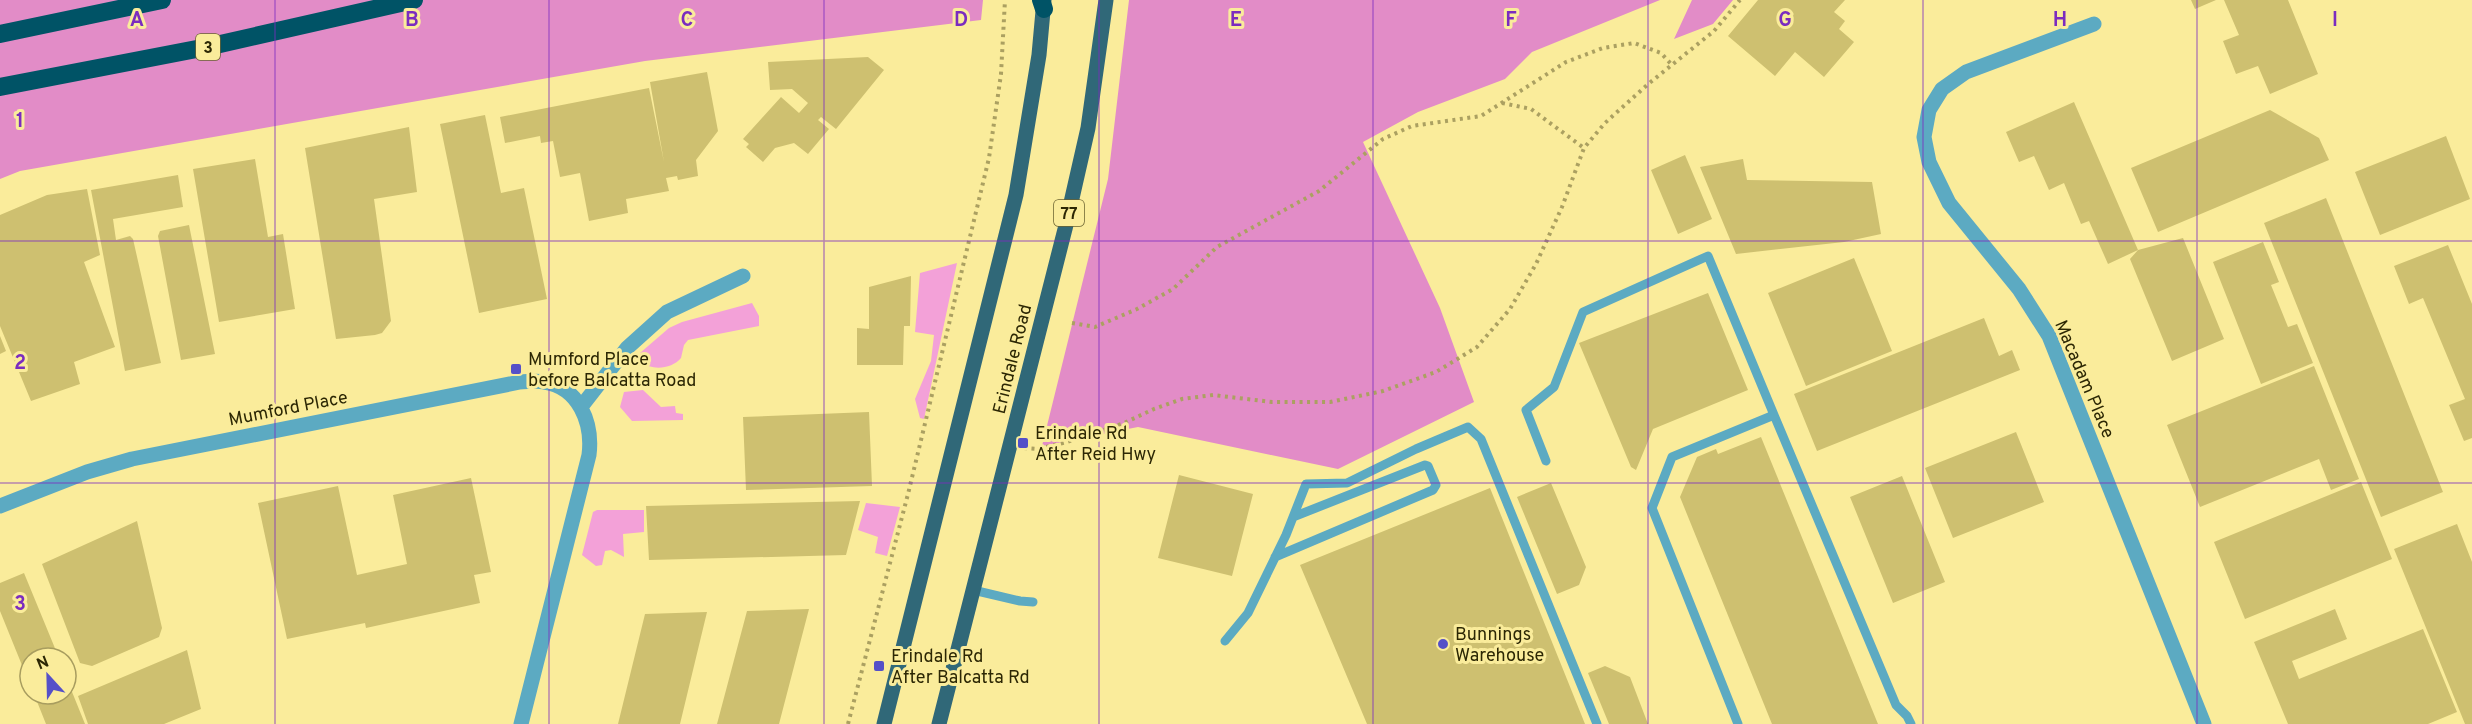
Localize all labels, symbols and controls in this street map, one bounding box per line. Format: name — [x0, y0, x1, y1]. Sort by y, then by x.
text: A — [130, 8, 144, 34]
text: B — [405, 8, 419, 34]
text: C — [681, 8, 693, 34]
text: D — [954, 8, 968, 34]
text: E — [1230, 8, 1242, 34]
text: F — [1505, 8, 1517, 34]
text: G — [1778, 8, 1792, 34]
text: H — [2053, 8, 2067, 34]
text: I — [2332, 8, 2338, 34]
road number: 3 — [196, 34, 220, 60]
text: 1 — [16, 109, 24, 135]
road number: 77 — [1054, 200, 1084, 226]
street label: Erindale Road — [989, 302, 1038, 417]
street label: Macadam Place — [2048, 317, 2119, 442]
place label: Mumford Place before Balcatta Road — [528, 349, 696, 393]
text: 2 — [14, 351, 26, 377]
marker: Mumford Place before Balcatta Road — [509, 362, 523, 376]
street label: Mumford Place — [227, 387, 350, 432]
place label: Erindale Rd After Reid Hwy — [1035, 423, 1156, 467]
marker: Erindale Rd After Reid Hwy — [1016, 436, 1030, 450]
text: 3 — [14, 592, 26, 618]
place label: Bunnings Warehouse — [1455, 624, 1544, 668]
marker: Bunnings Warehouse — [1436, 637, 1450, 651]
north arrow — [18, 646, 78, 706]
place label: Erindale Rd After Balcatta Rd — [891, 646, 1030, 690]
text: N — [34, 653, 52, 675]
marker: Erindale Rd After Balcatta Rd — [872, 659, 886, 673]

